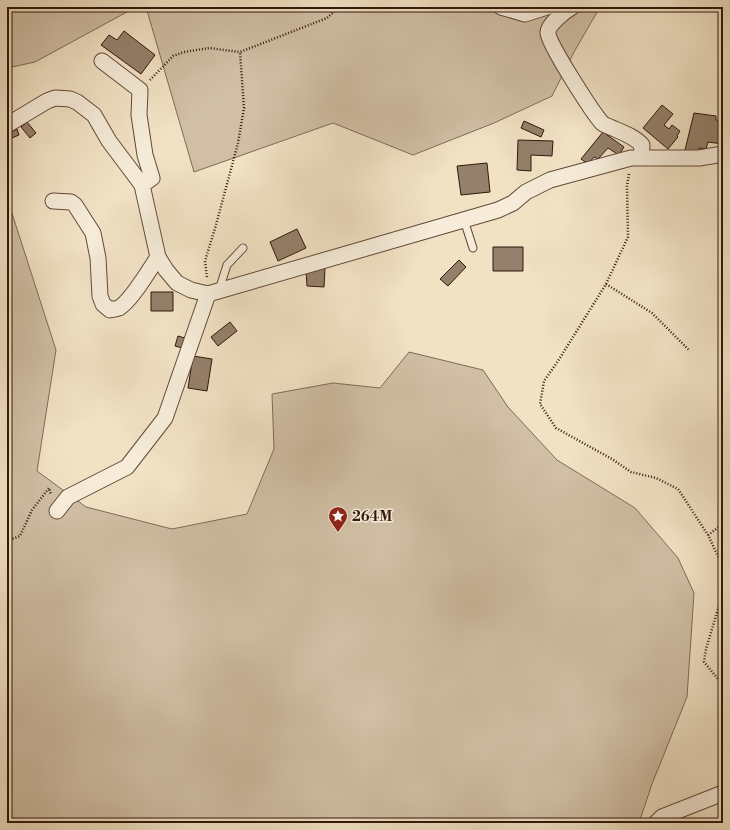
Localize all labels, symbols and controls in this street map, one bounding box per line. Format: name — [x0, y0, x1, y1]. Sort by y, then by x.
place icon: 264M — [327, 505, 349, 533]
place label: 264M — [352, 508, 392, 526]

